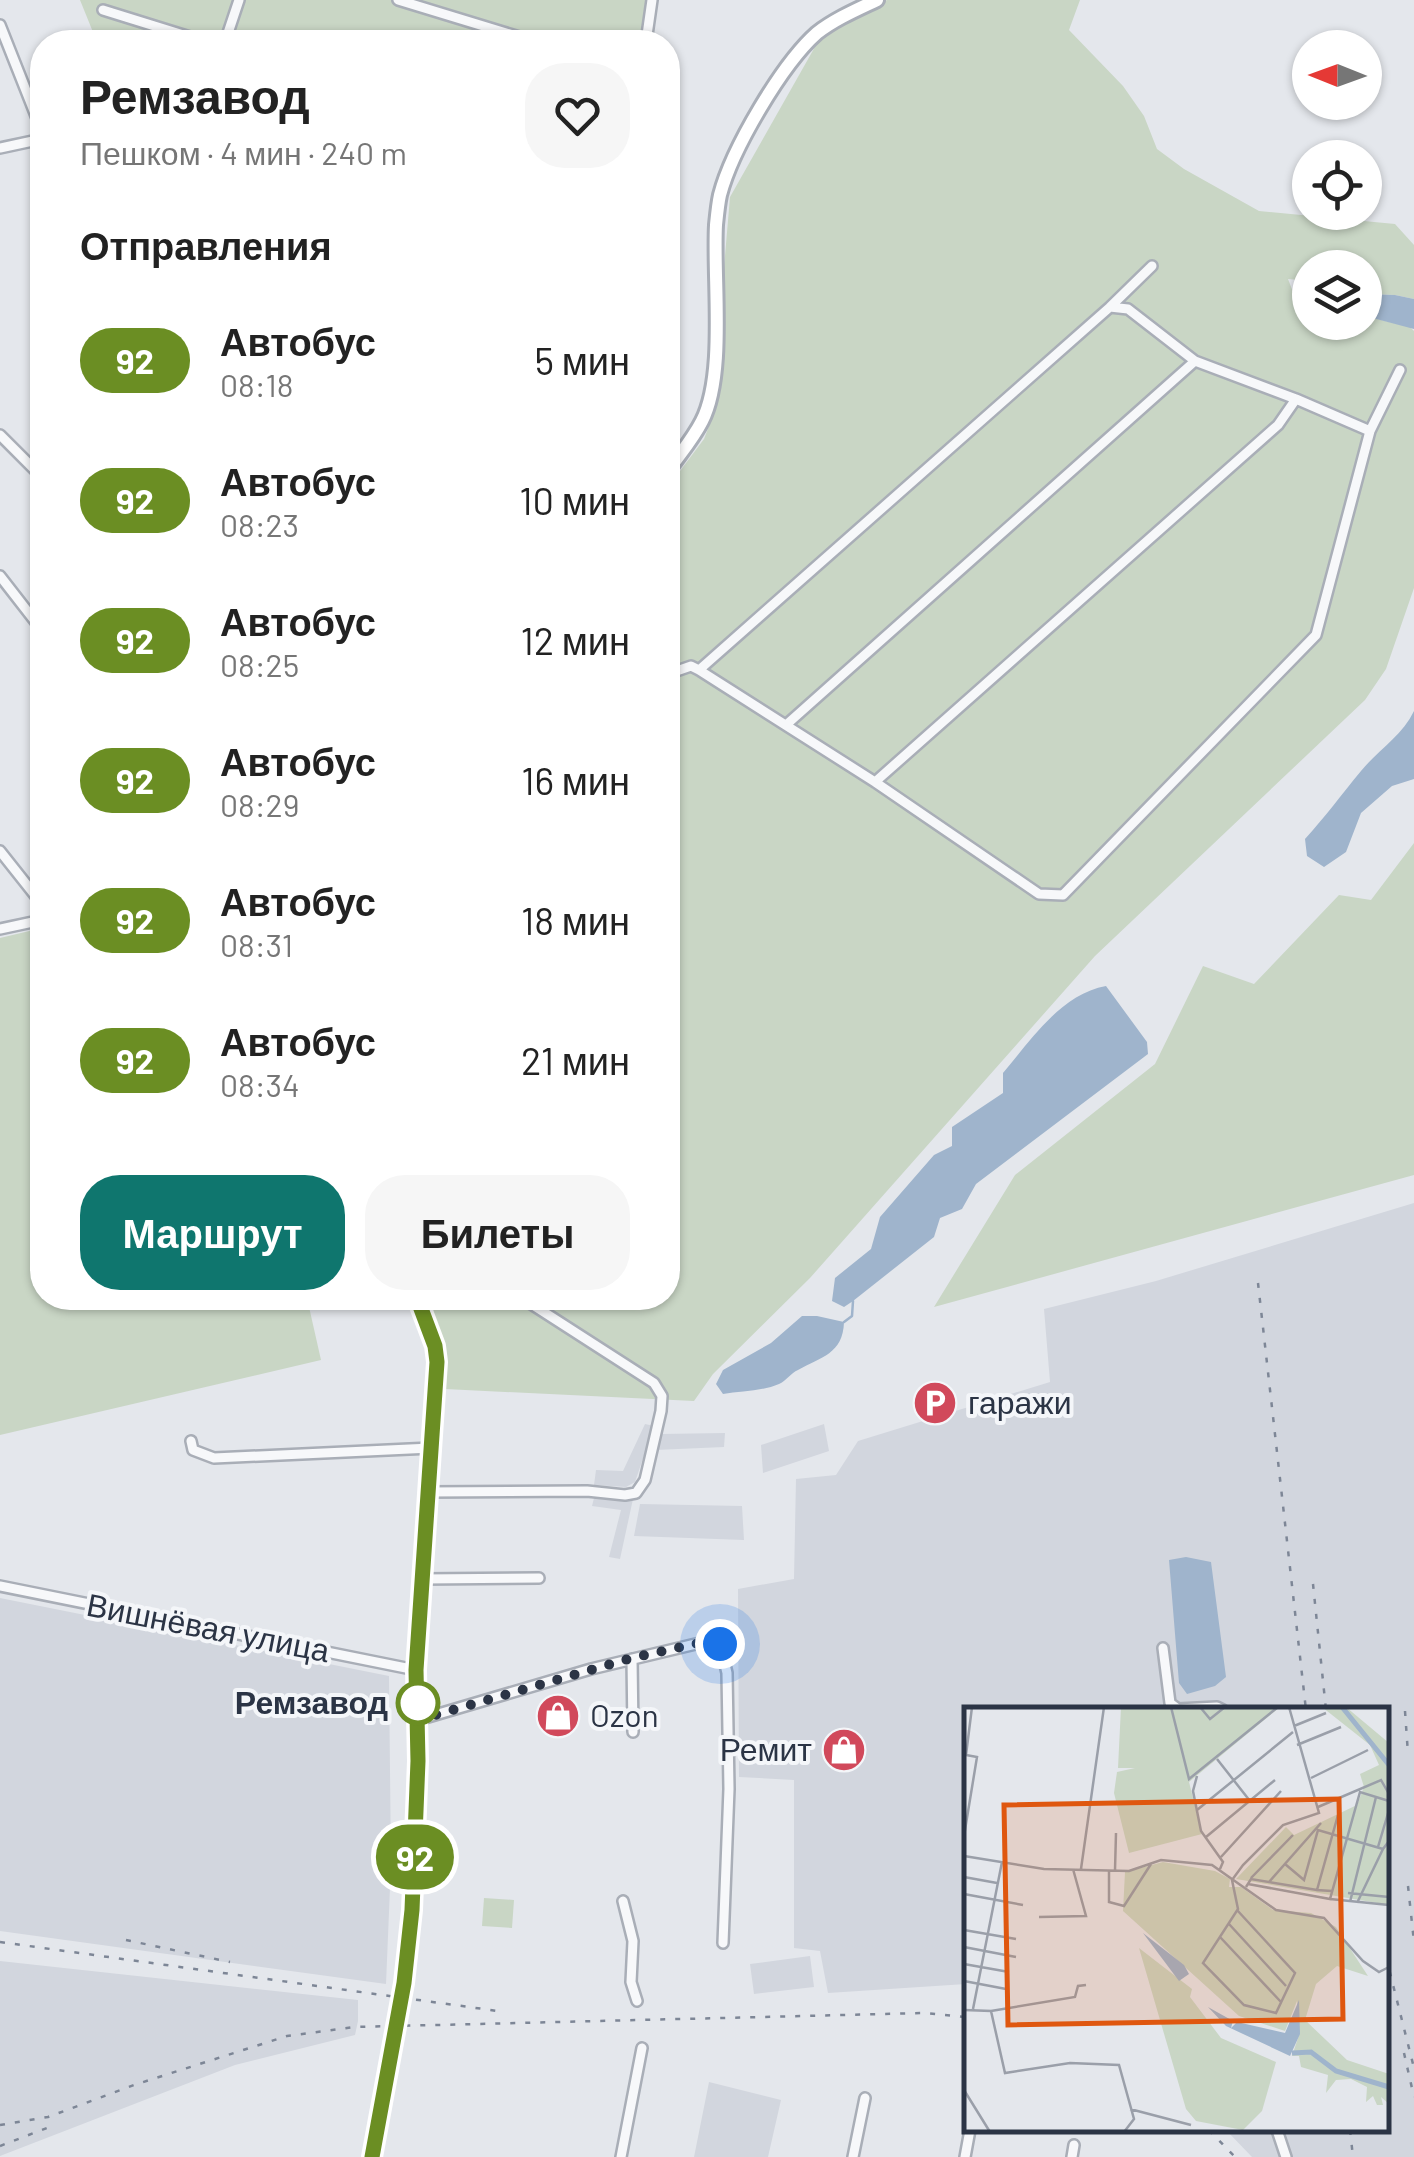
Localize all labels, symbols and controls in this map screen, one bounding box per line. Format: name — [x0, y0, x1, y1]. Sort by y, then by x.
north arrow — [1292, 30, 1382, 120]
map controls — [1292, 30, 1382, 340]
button: heart — [525, 63, 630, 168]
text: Ремзавод — [80, 66, 310, 124]
text: Пешком · 4 мин · 240 m — [80, 133, 407, 171]
button: locate — [1292, 140, 1382, 230]
text: Отправления — [80, 222, 332, 268]
button: layers — [1292, 250, 1382, 340]
text: Автобус — [220, 318, 376, 364]
text: 5 мин — [535, 337, 630, 383]
text: 92 — [116, 339, 154, 381]
text: 08:18 — [220, 365, 293, 403]
text: Автобус — [220, 458, 376, 504]
text: 10 мин — [519, 477, 630, 523]
text: 92 — [116, 479, 154, 521]
text: 08:23 — [220, 505, 299, 543]
text: Автобус — [220, 598, 376, 644]
text: 12 мин — [520, 617, 630, 663]
text: 92 — [116, 619, 154, 661]
text: 08:25 — [220, 645, 299, 683]
text: Автобус — [220, 738, 376, 784]
text: 16 мин — [521, 757, 630, 803]
text: 92 — [116, 759, 154, 801]
text: 08:29 — [220, 785, 299, 823]
text: Автобус — [220, 878, 376, 924]
text: 18 мин — [521, 897, 630, 943]
text: 92 — [116, 899, 154, 941]
text: 08:31 — [220, 925, 293, 963]
text: Автобус — [220, 1018, 376, 1064]
text: 21 мин — [521, 1037, 630, 1083]
text: 92 — [116, 1039, 154, 1081]
text: 08:34 — [220, 1065, 300, 1103]
button: Маршрут — [80, 1175, 345, 1290]
button: Билеты — [365, 1175, 630, 1290]
parking icon: гаражи — [912, 1380, 958, 1426]
place label: гаражи — [968, 1382, 1072, 1421]
street label: Вишнёвая улица — [84, 1584, 333, 1669]
your location — [695, 1619, 745, 1669]
place label: Ремзавод — [235, 1682, 388, 1721]
marker: Ремзавод — [397, 1682, 439, 1724]
shop icon: Ozon — [535, 1693, 581, 1739]
place label: Ozon — [590, 1695, 659, 1733]
inset map — [964, 1707, 1389, 2132]
shop icon: Ремит — [821, 1727, 867, 1773]
place label: Ремит — [720, 1729, 812, 1767]
line badge: 92 — [370, 1824, 460, 1890]
text: 92 — [396, 1836, 434, 1878]

